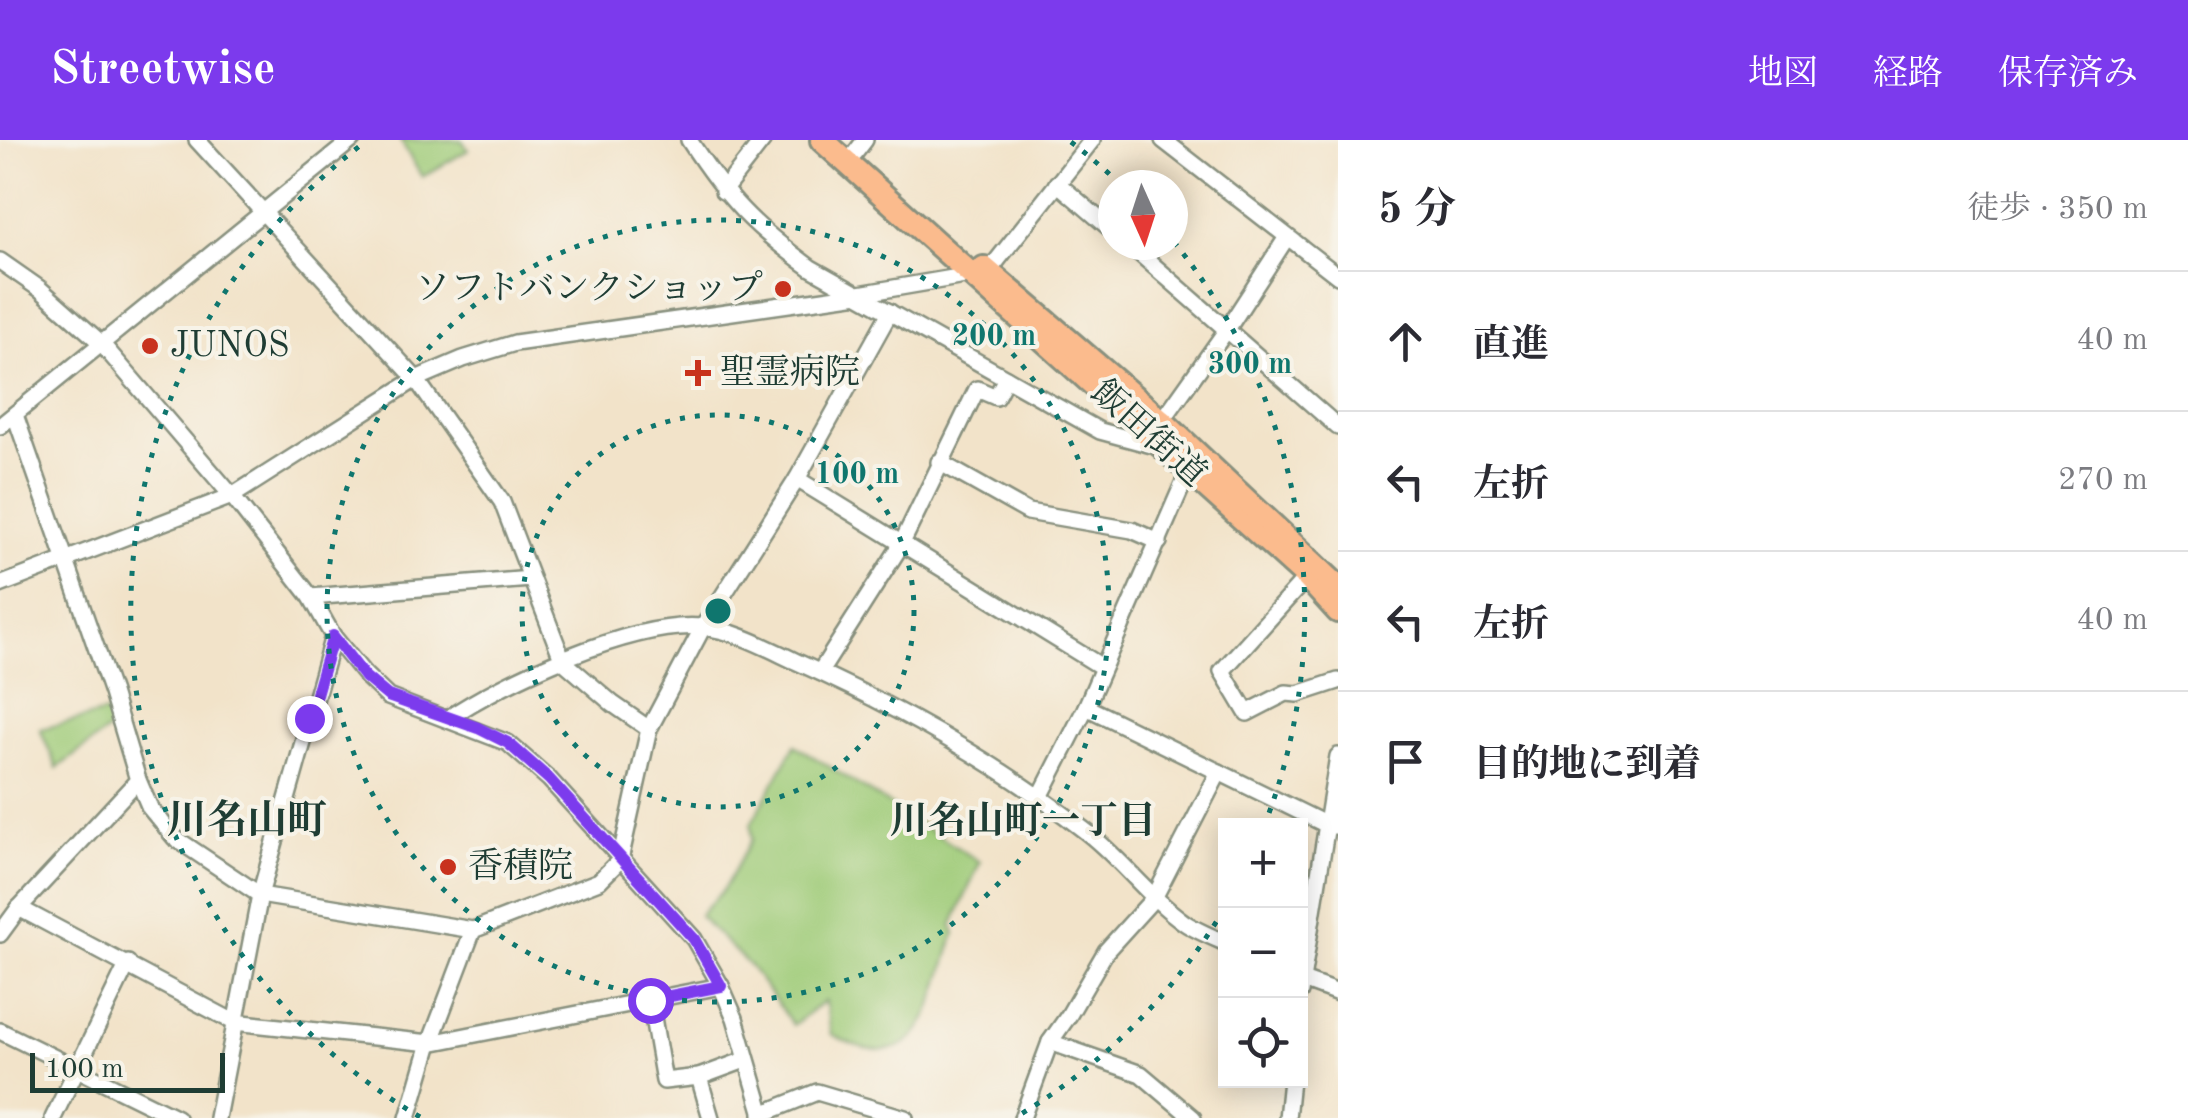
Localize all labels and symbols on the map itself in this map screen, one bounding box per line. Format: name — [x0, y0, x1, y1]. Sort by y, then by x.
north arrow — [1098, 170, 1188, 260]
place label: ソフトバンクショップ — [415, 270, 763, 307]
marker: ソフトバンクショップ — [772, 278, 794, 300]
text: 200 m — [952, 322, 1036, 352]
place label: JUNOS — [170, 329, 289, 364]
marker: JUNOS — [139, 335, 161, 357]
text: 300 m — [1208, 350, 1292, 380]
place label: 聖霊病院 — [720, 353, 860, 391]
marker: 聖霊病院 — [685, 360, 711, 386]
street label: 飯田街道 — [1084, 372, 1214, 494]
text: 100 m — [815, 460, 899, 490]
centre of rings — [700, 593, 736, 629]
route end — [287, 696, 333, 742]
district label: 川名山町 — [167, 798, 327, 843]
district label: 川名山町一丁目 — [890, 800, 1156, 842]
place label: 香積院 — [468, 847, 573, 885]
marker: 香積院 — [437, 856, 459, 878]
route start — [628, 978, 674, 1024]
scale bar — [30, 1048, 225, 1092]

